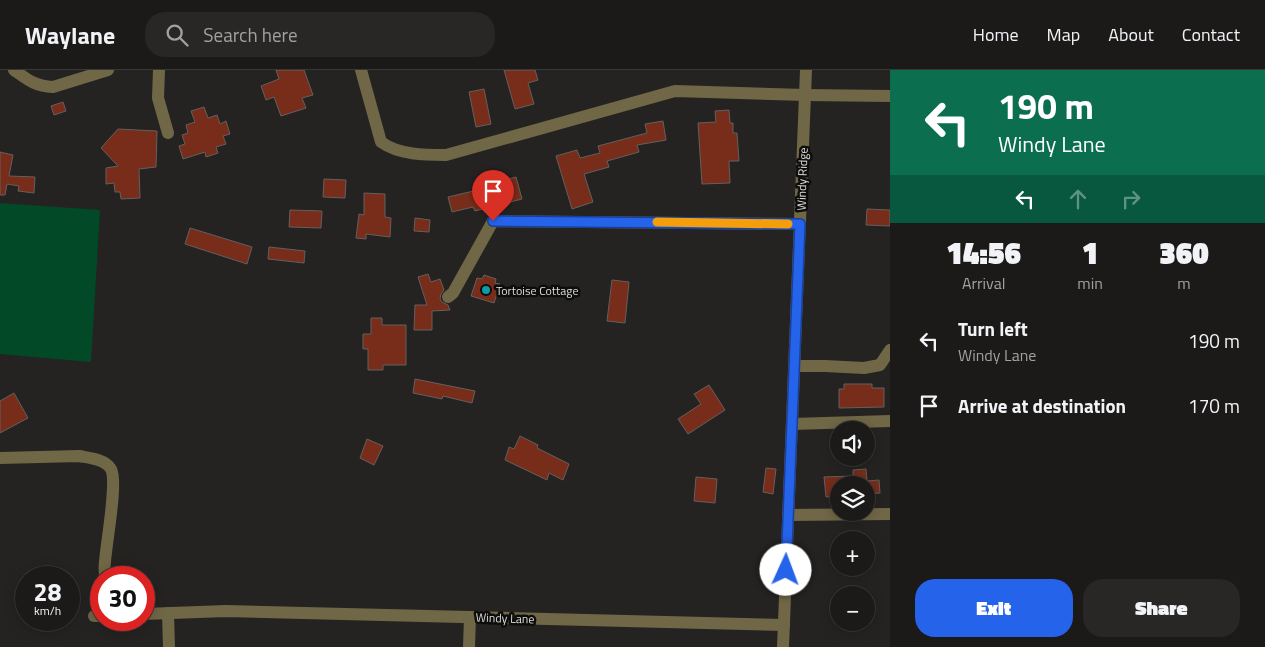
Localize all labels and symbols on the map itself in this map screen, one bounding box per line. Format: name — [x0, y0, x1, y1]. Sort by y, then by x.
street label: Windy Ridge — [791, 147, 813, 211]
pin — [472, 170, 514, 221]
place label: Tortoise Cottage — [496, 281, 579, 300]
marker: Tortoise Cottage — [480, 284, 492, 296]
position arrow — [759, 543, 811, 595]
speed limit sign: 30 — [90, 566, 155, 631]
street label: Windy Lane — [475, 607, 535, 629]

